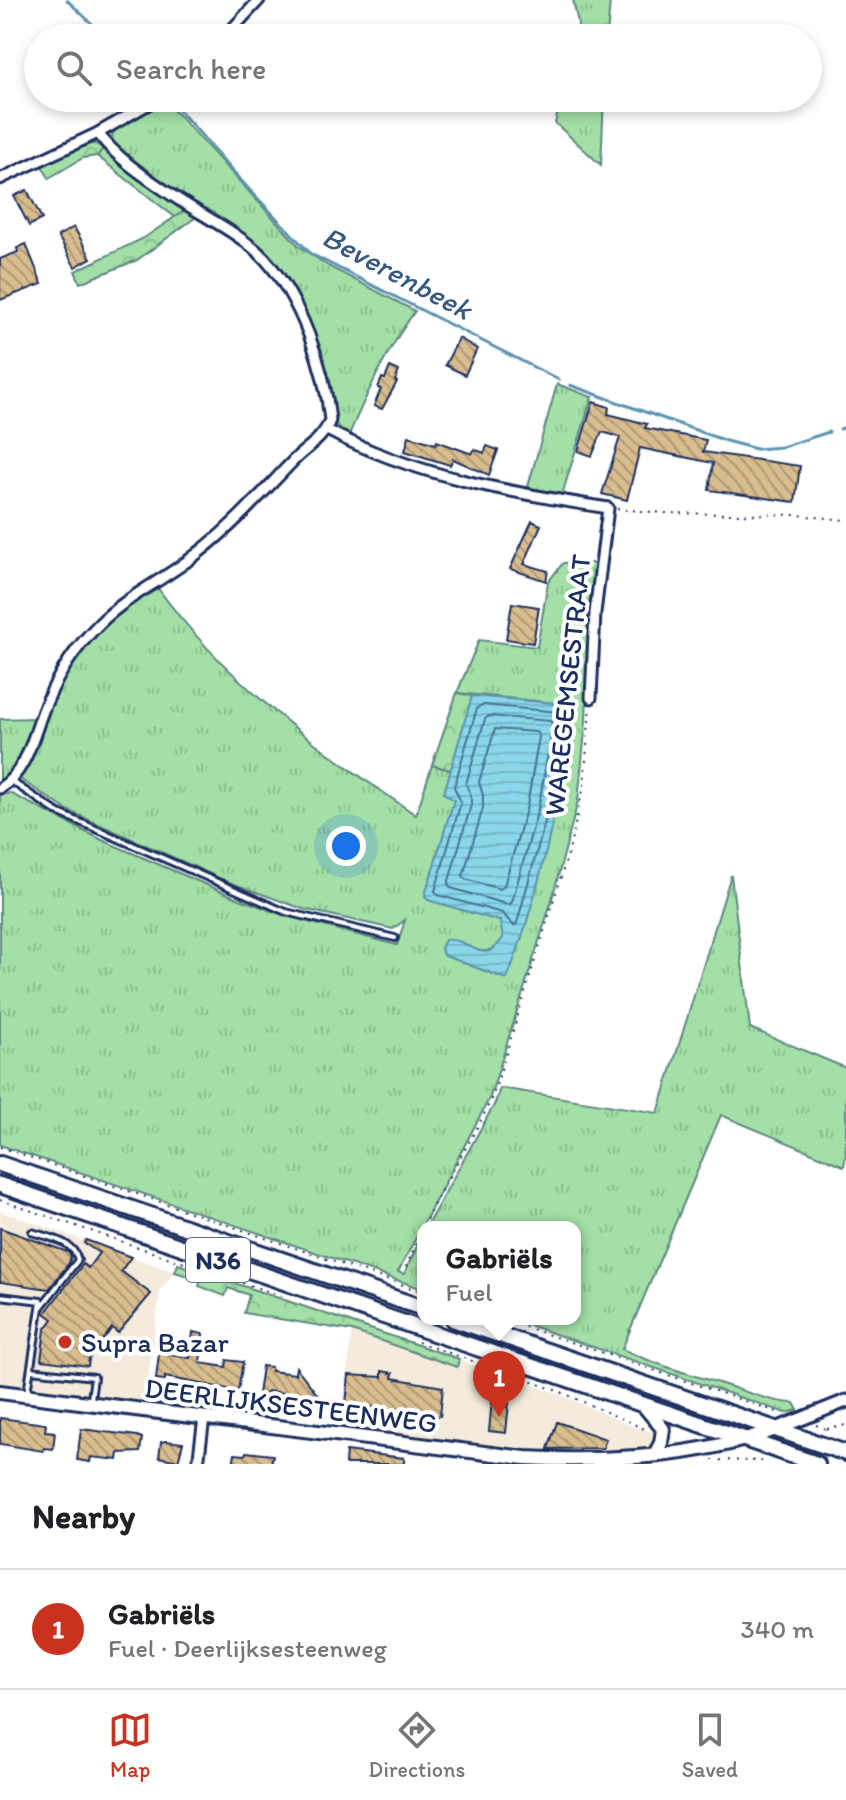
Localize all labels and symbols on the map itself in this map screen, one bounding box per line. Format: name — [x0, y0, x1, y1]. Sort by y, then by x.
water label: Beverenbeek — [316, 218, 480, 328]
street label: WAREGEMSESTRAAT — [536, 552, 598, 818]
your location — [326, 826, 366, 866]
road number: N36 — [186, 1238, 250, 1282]
place label: Supra Bazar — [81, 1325, 229, 1359]
marker: Supra Bazar — [56, 1333, 74, 1351]
pin: 1 — [473, 1351, 525, 1417]
street label: DEERLIJKSESTEENWEG — [143, 1370, 439, 1440]

